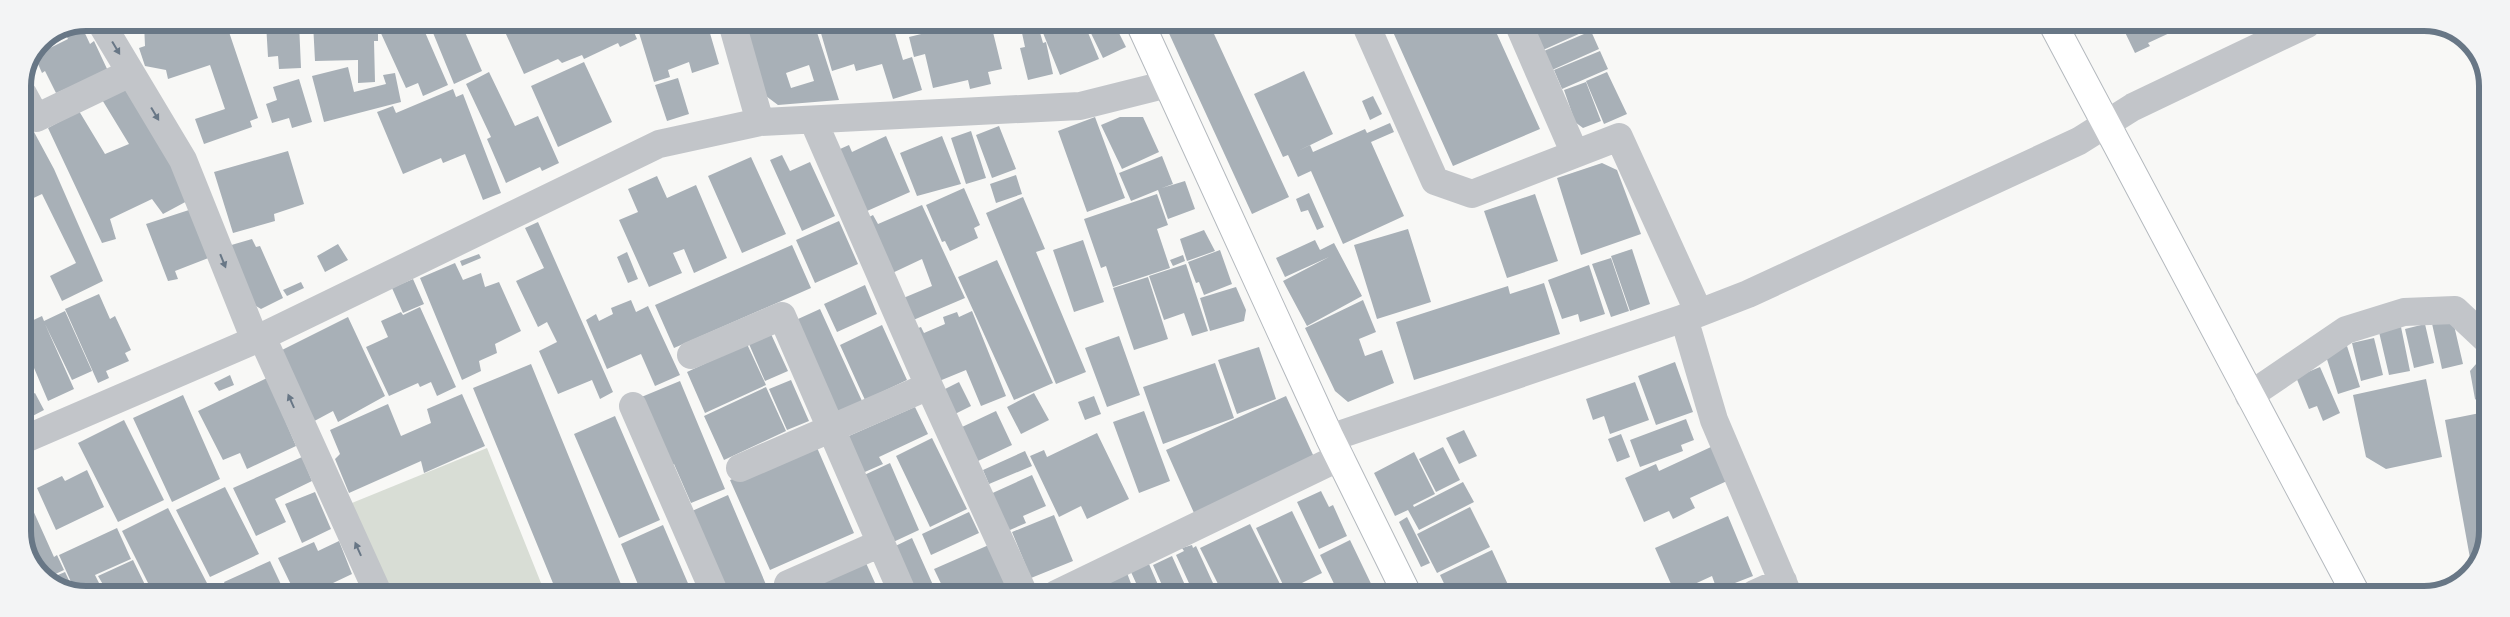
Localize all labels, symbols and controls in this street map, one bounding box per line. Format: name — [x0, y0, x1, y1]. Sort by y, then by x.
one-way arrow — [111, 41, 120, 54]
one-way arrow — [151, 108, 160, 121]
one-way arrow — [220, 254, 228, 269]
one-way arrow — [286, 394, 294, 408]
one-way arrow — [353, 542, 361, 556]

